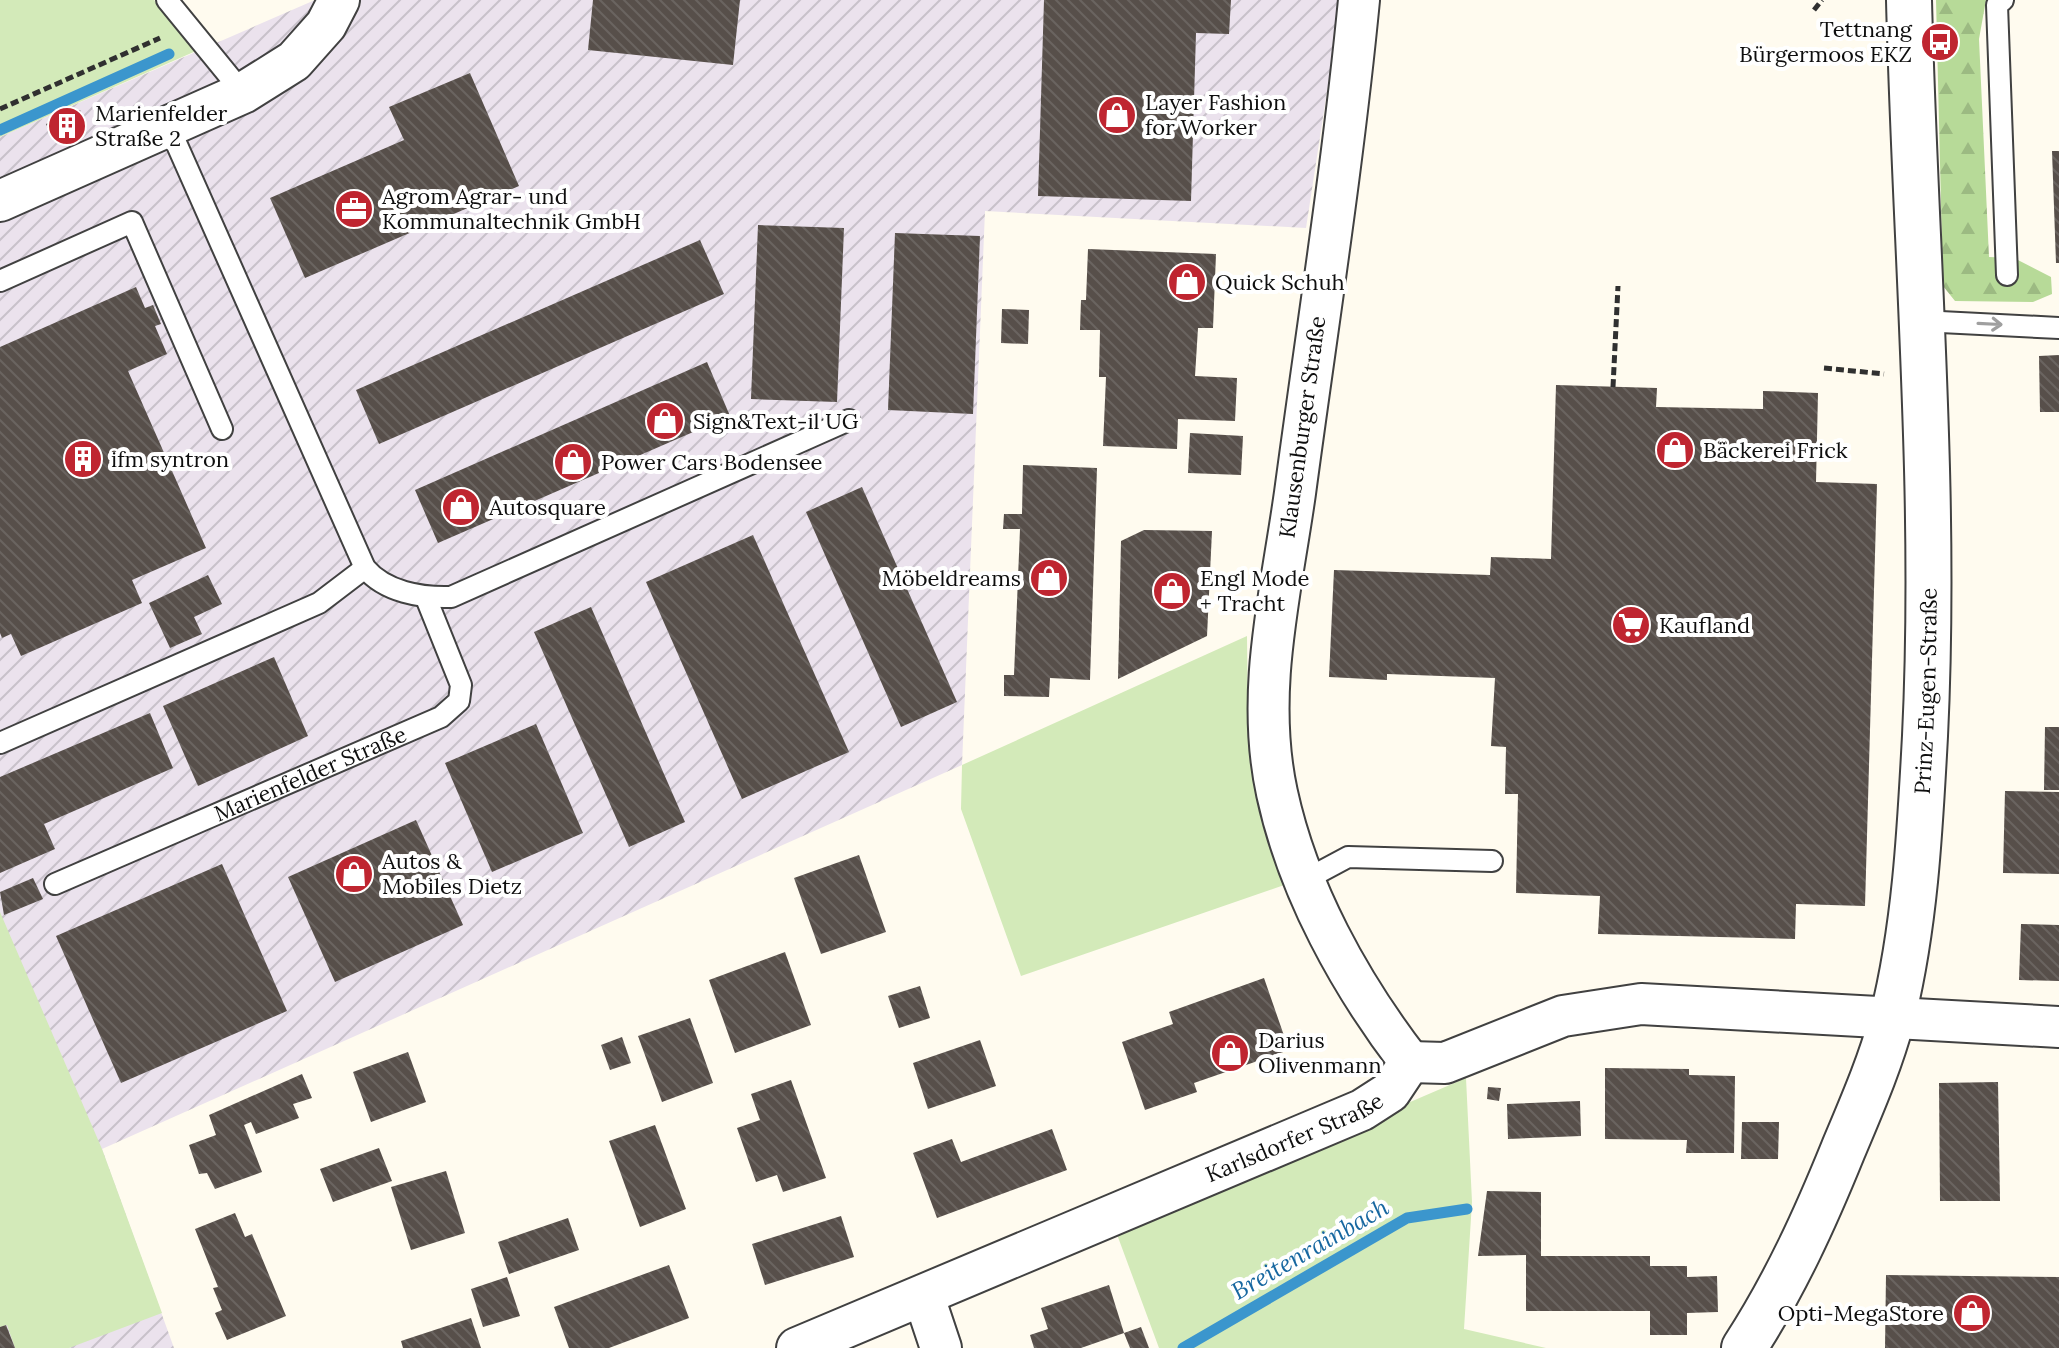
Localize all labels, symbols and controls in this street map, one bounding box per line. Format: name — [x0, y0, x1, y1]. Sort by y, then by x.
place label: Tettnang Bürgermoos EKZ — [1739, 15, 1913, 68]
bus stop icon: Tettnang Bürgermoos EKZ — [1919, 21, 1961, 63]
place label: Layer Fashion for Worker — [1145, 88, 1286, 141]
shop icon: Layer Fashion for Worker — [1096, 94, 1138, 136]
place label: Marienfelder Straße 2 — [95, 99, 228, 152]
building icon: Marienfelder Straße 2 — [46, 105, 88, 147]
place label: Agrom Agrar- und Kommunaltechnik GmbH — [381, 182, 641, 235]
office icon: Agrom Agrar- und Kommunaltechnik GmbH — [333, 188, 375, 230]
shop icon: Quick Schuh — [1166, 261, 1208, 303]
place label: Quick Schuh — [1215, 268, 1345, 296]
street label: Klausenburger Straße — [1273, 314, 1331, 540]
one-way arrow — [1976, 317, 2003, 332]
shop icon: Sign&Text-il UG — [644, 400, 686, 442]
place label: Sign&Text-il UG — [693, 407, 859, 435]
shop icon: Bäckerei Frick — [1654, 429, 1696, 471]
place label: Bäckerei Frick — [1703, 436, 1848, 464]
building icon: ifm syntron — [62, 438, 104, 480]
shop icon: Power Cars Bodensee — [552, 441, 594, 483]
place label: ifm syntron — [111, 445, 229, 473]
place label: Power Cars Bodensee — [601, 448, 823, 476]
shop icon: Autosquare — [440, 486, 482, 528]
place label: Autosquare — [488, 493, 606, 521]
shop icon: Möbeldreams — [1028, 557, 1070, 599]
place label: Möbeldreams — [882, 564, 1021, 592]
place label: Engl Mode + Tracht — [1200, 564, 1310, 617]
shop icon: Engl Mode + Tracht — [1151, 570, 1193, 612]
street label: Prinz-Eugen-Straße — [1908, 588, 1943, 795]
supermarket icon: Kaufland — [1610, 604, 1652, 646]
place label: Kaufland — [1659, 611, 1750, 639]
street label: Marienfelder Straße — [210, 720, 411, 828]
place label: Autos & Mobiles Dietz — [381, 847, 522, 900]
shop icon: Autos & Mobiles Dietz — [333, 853, 375, 895]
place label: Darius Olivenmann — [1258, 1026, 1382, 1079]
shop icon: Darius Olivenmann — [1209, 1032, 1251, 1074]
street label: Karlsdorfer Straße — [1201, 1086, 1388, 1188]
water label: Breitenrainbach — [1226, 1191, 1394, 1307]
shop icon: Opti-MegaStore — [1951, 1292, 1993, 1334]
place label: Opti-MegaStore — [1778, 1299, 1944, 1327]

